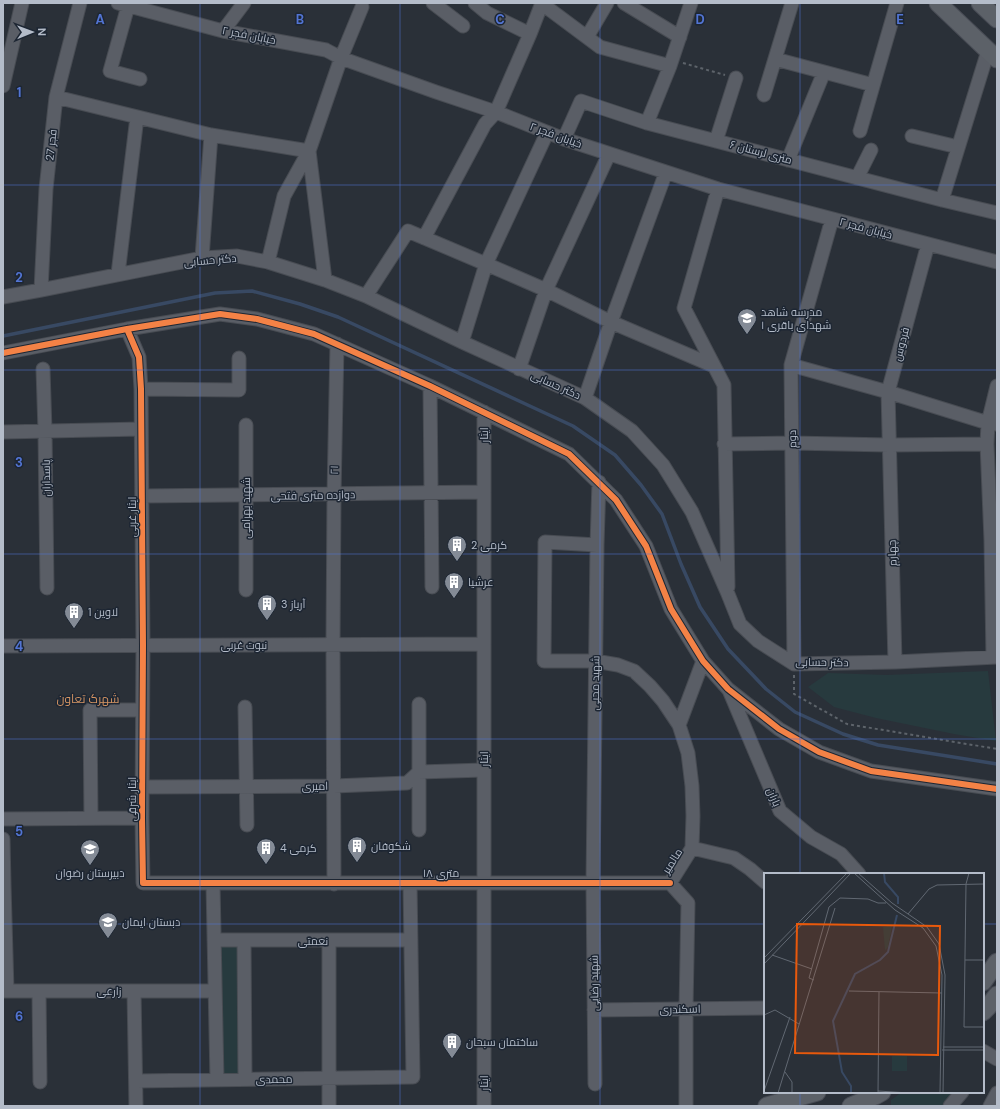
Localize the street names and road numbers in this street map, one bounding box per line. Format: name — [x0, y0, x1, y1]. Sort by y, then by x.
street label: خیابان فجر ۲ — [221, 23, 277, 47]
street label: خیابان فجر ۲ — [528, 119, 584, 151]
street label: فجر 27 — [42, 129, 60, 161]
street label: ۶ متری لرستان — [728, 137, 794, 167]
street label: خیابان فجر ۲ — [838, 214, 894, 242]
street label: دکتر حسابی — [183, 251, 237, 269]
street label: فردوس — [890, 325, 912, 363]
street label: دکتر حسابی — [529, 368, 583, 402]
street label: ایثار — [477, 427, 491, 444]
street label: دوم — [785, 430, 800, 448]
street label: پاسداران — [39, 459, 53, 497]
street label: ۲۱ — [327, 465, 341, 475]
street label: شهید بهرامی — [239, 477, 253, 539]
street label: دوازده متری فتحی — [271, 487, 355, 503]
street label: ایثار غربی — [125, 497, 139, 537]
street label: چهارم — [885, 540, 900, 566]
street label: نبوت غربی — [221, 638, 267, 652]
street label: شهید محبی — [588, 655, 602, 711]
street label: دکتر حسابی — [795, 655, 849, 669]
street label: ایثار — [477, 751, 491, 768]
street label: ایثار شرقی — [125, 777, 139, 821]
street label: امیری — [302, 779, 328, 793]
street label: باران — [764, 785, 784, 809]
street label: مالمیر — [658, 846, 685, 877]
street label: ۱۸ متری — [423, 866, 459, 880]
street label: نعمتی — [298, 934, 328, 948]
street label: شهید رضایی — [587, 955, 601, 1011]
street label: زارعی — [97, 984, 122, 998]
street label: اسکندری — [659, 1002, 701, 1016]
street label: محمدی — [255, 1072, 293, 1086]
street label: ایثار — [477, 1075, 491, 1092]

